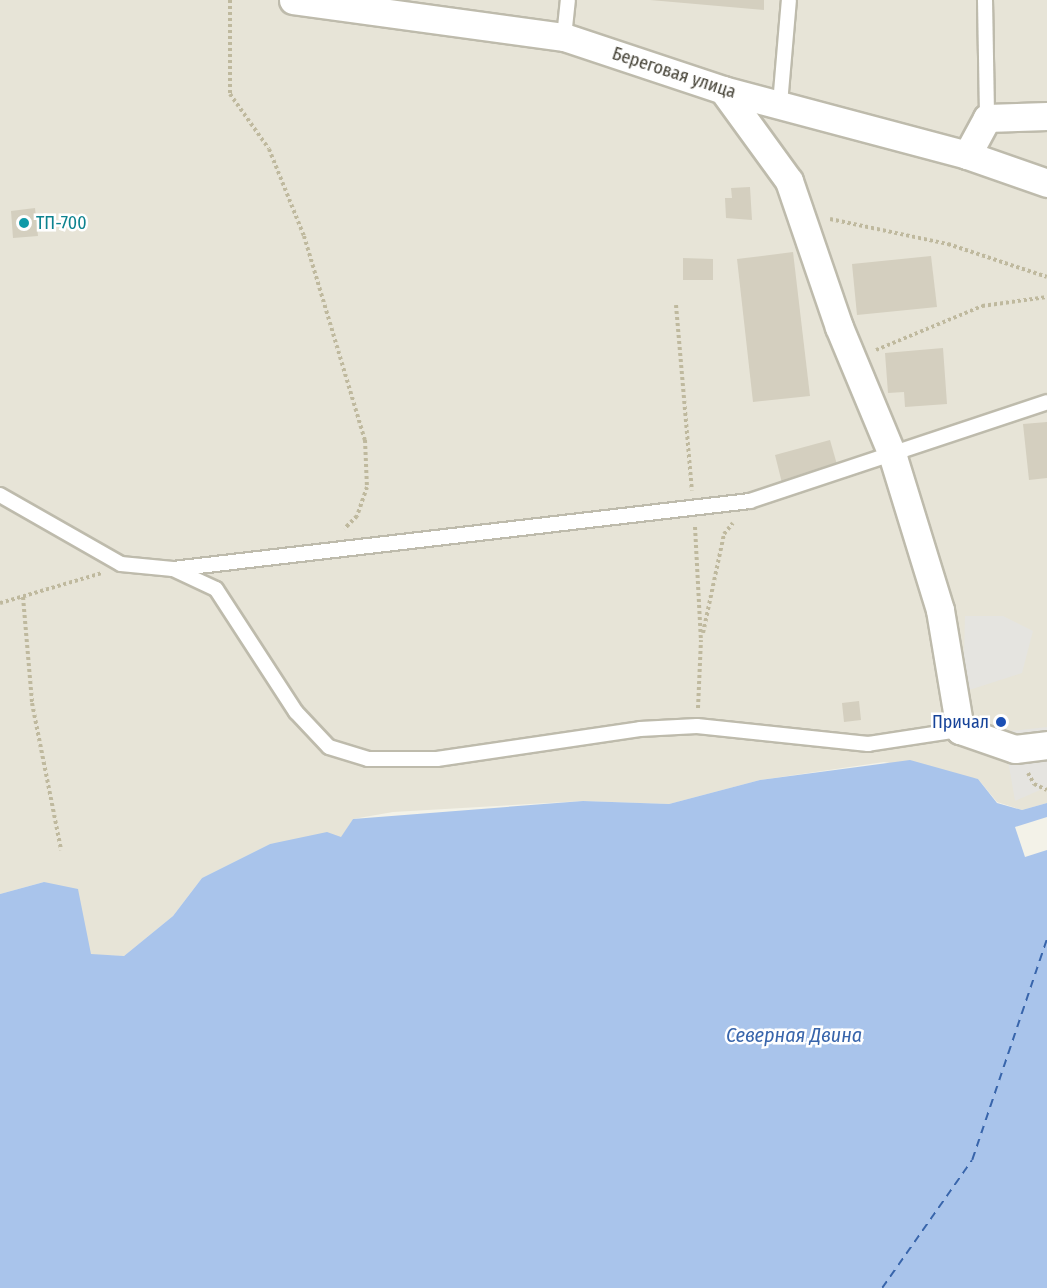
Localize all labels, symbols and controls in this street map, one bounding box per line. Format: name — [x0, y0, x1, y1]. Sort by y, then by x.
street label: Береговая улица — [609, 43, 739, 103]
place label: ТП-700 — [36, 212, 87, 234]
marker: ТП-700 — [17, 216, 31, 230]
place label: Причал — [932, 711, 989, 733]
marker: Причал — [994, 715, 1008, 729]
water label: Северная Двина — [726, 1023, 862, 1047]

